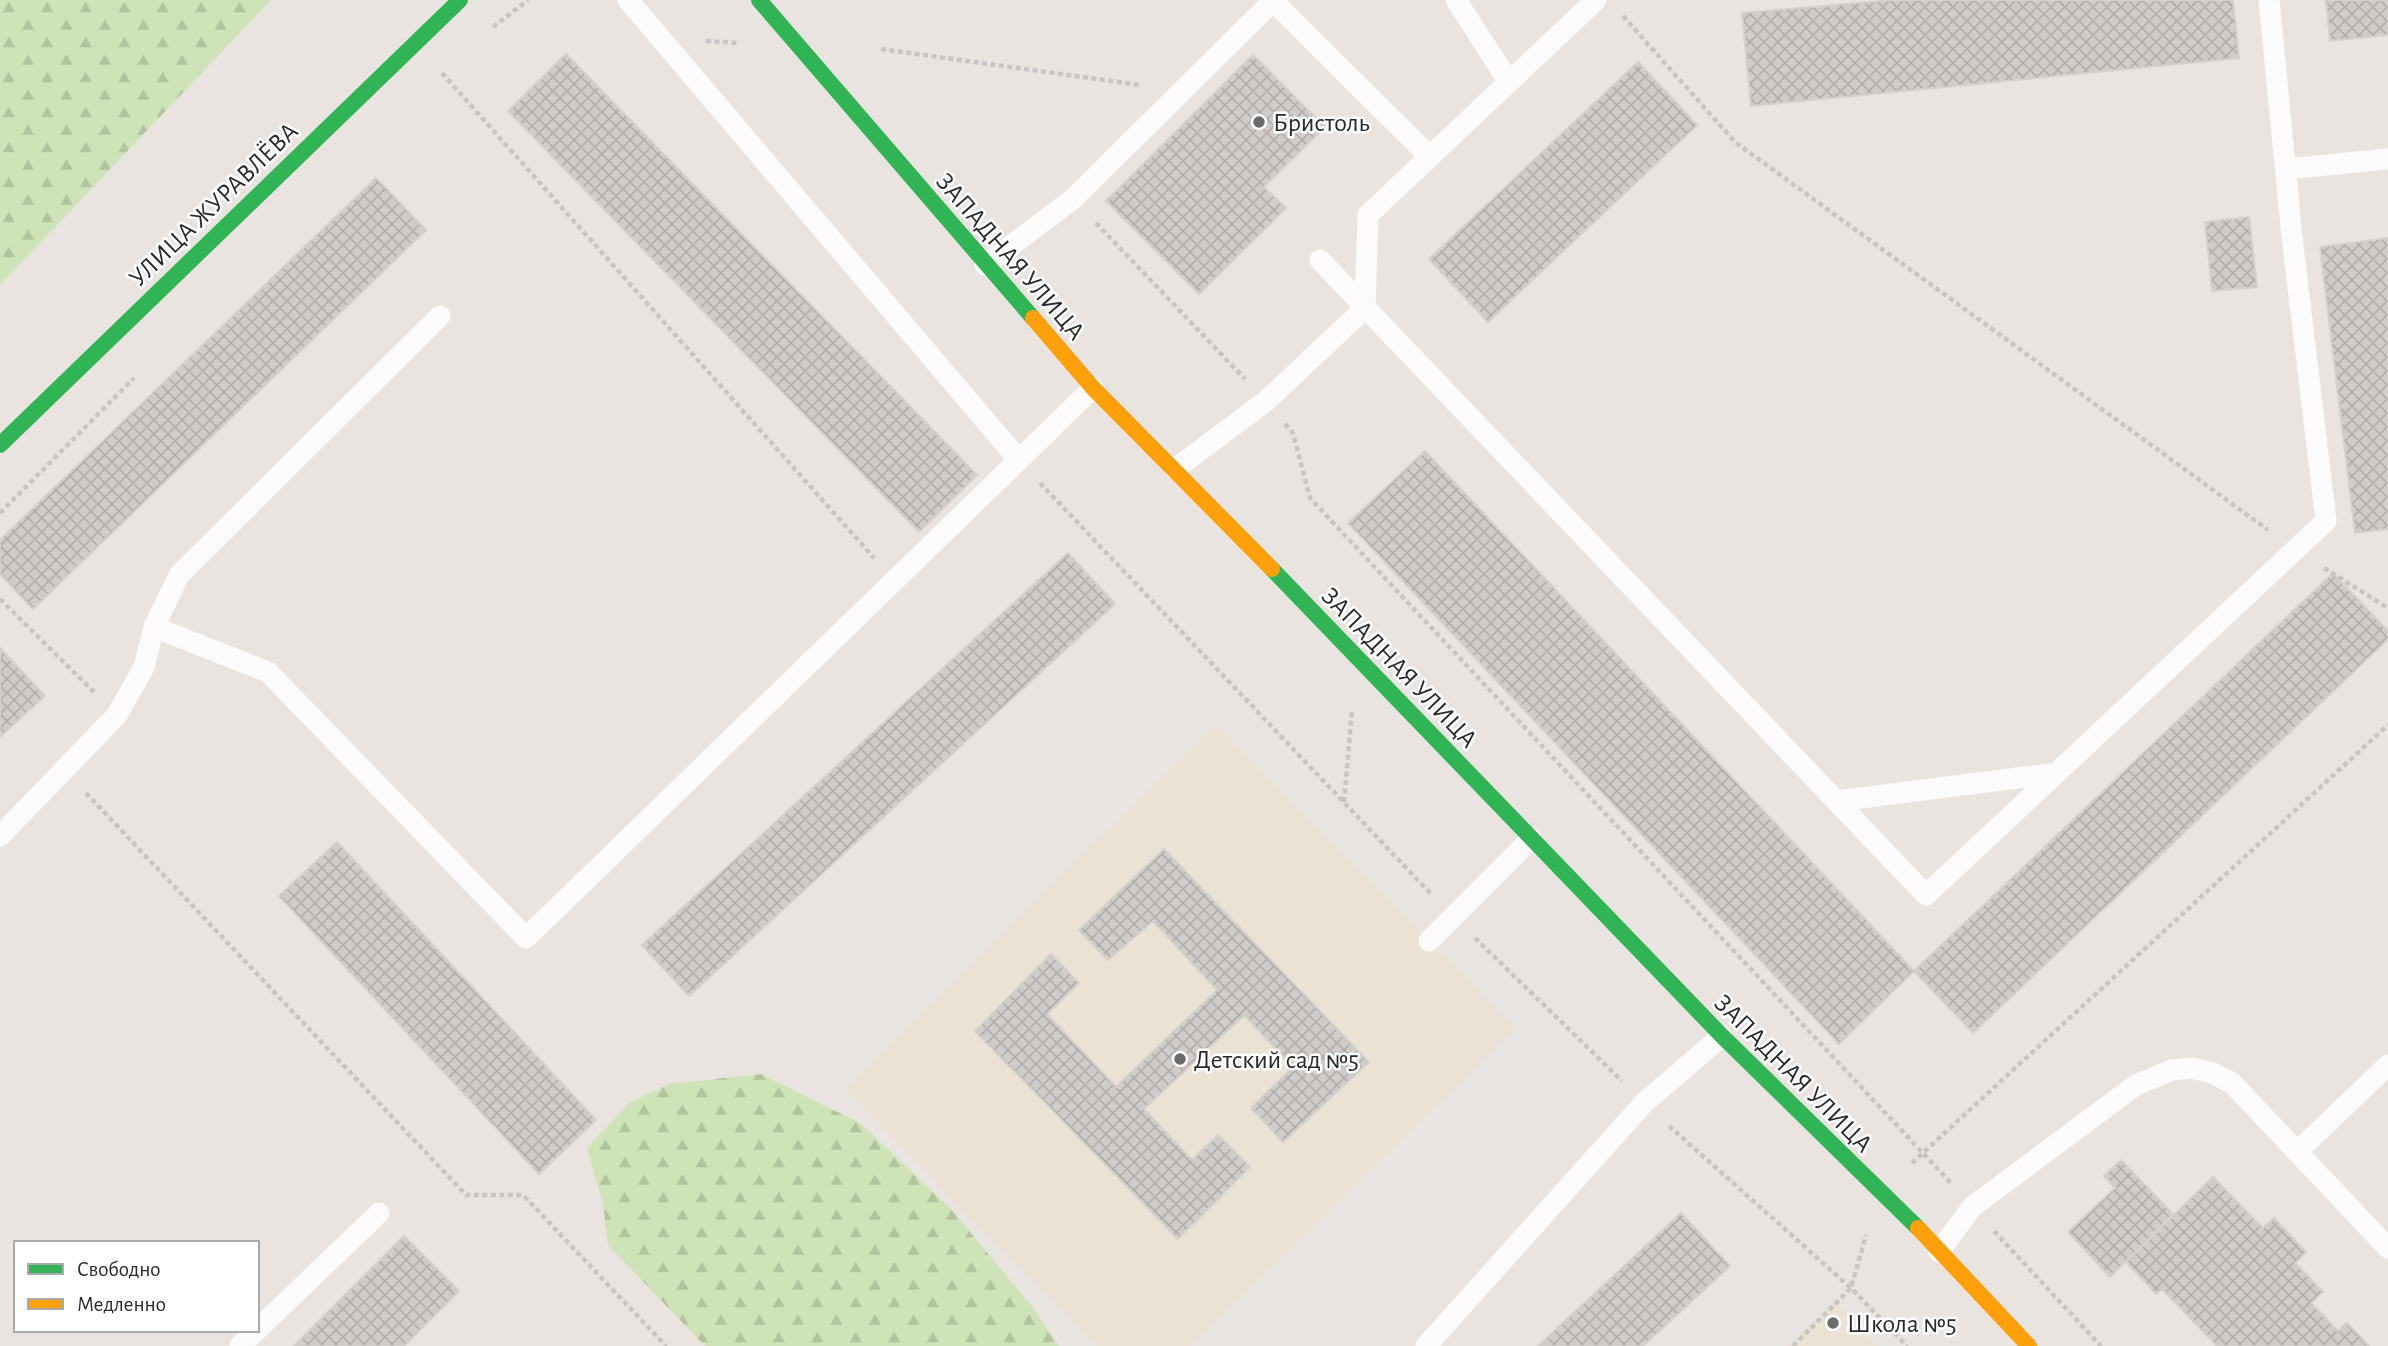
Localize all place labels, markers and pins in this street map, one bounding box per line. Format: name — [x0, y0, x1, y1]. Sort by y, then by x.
place label: Бристоль — [1273, 110, 1369, 136]
marker: Бристоль — [1251, 114, 1267, 130]
place label: Детский сад №5 — [1194, 1047, 1359, 1073]
marker: Детский сад №5 — [1172, 1051, 1188, 1067]
place label: Школа №5 — [1847, 1311, 1957, 1337]
marker: Школа №5 — [1825, 1315, 1841, 1331]

